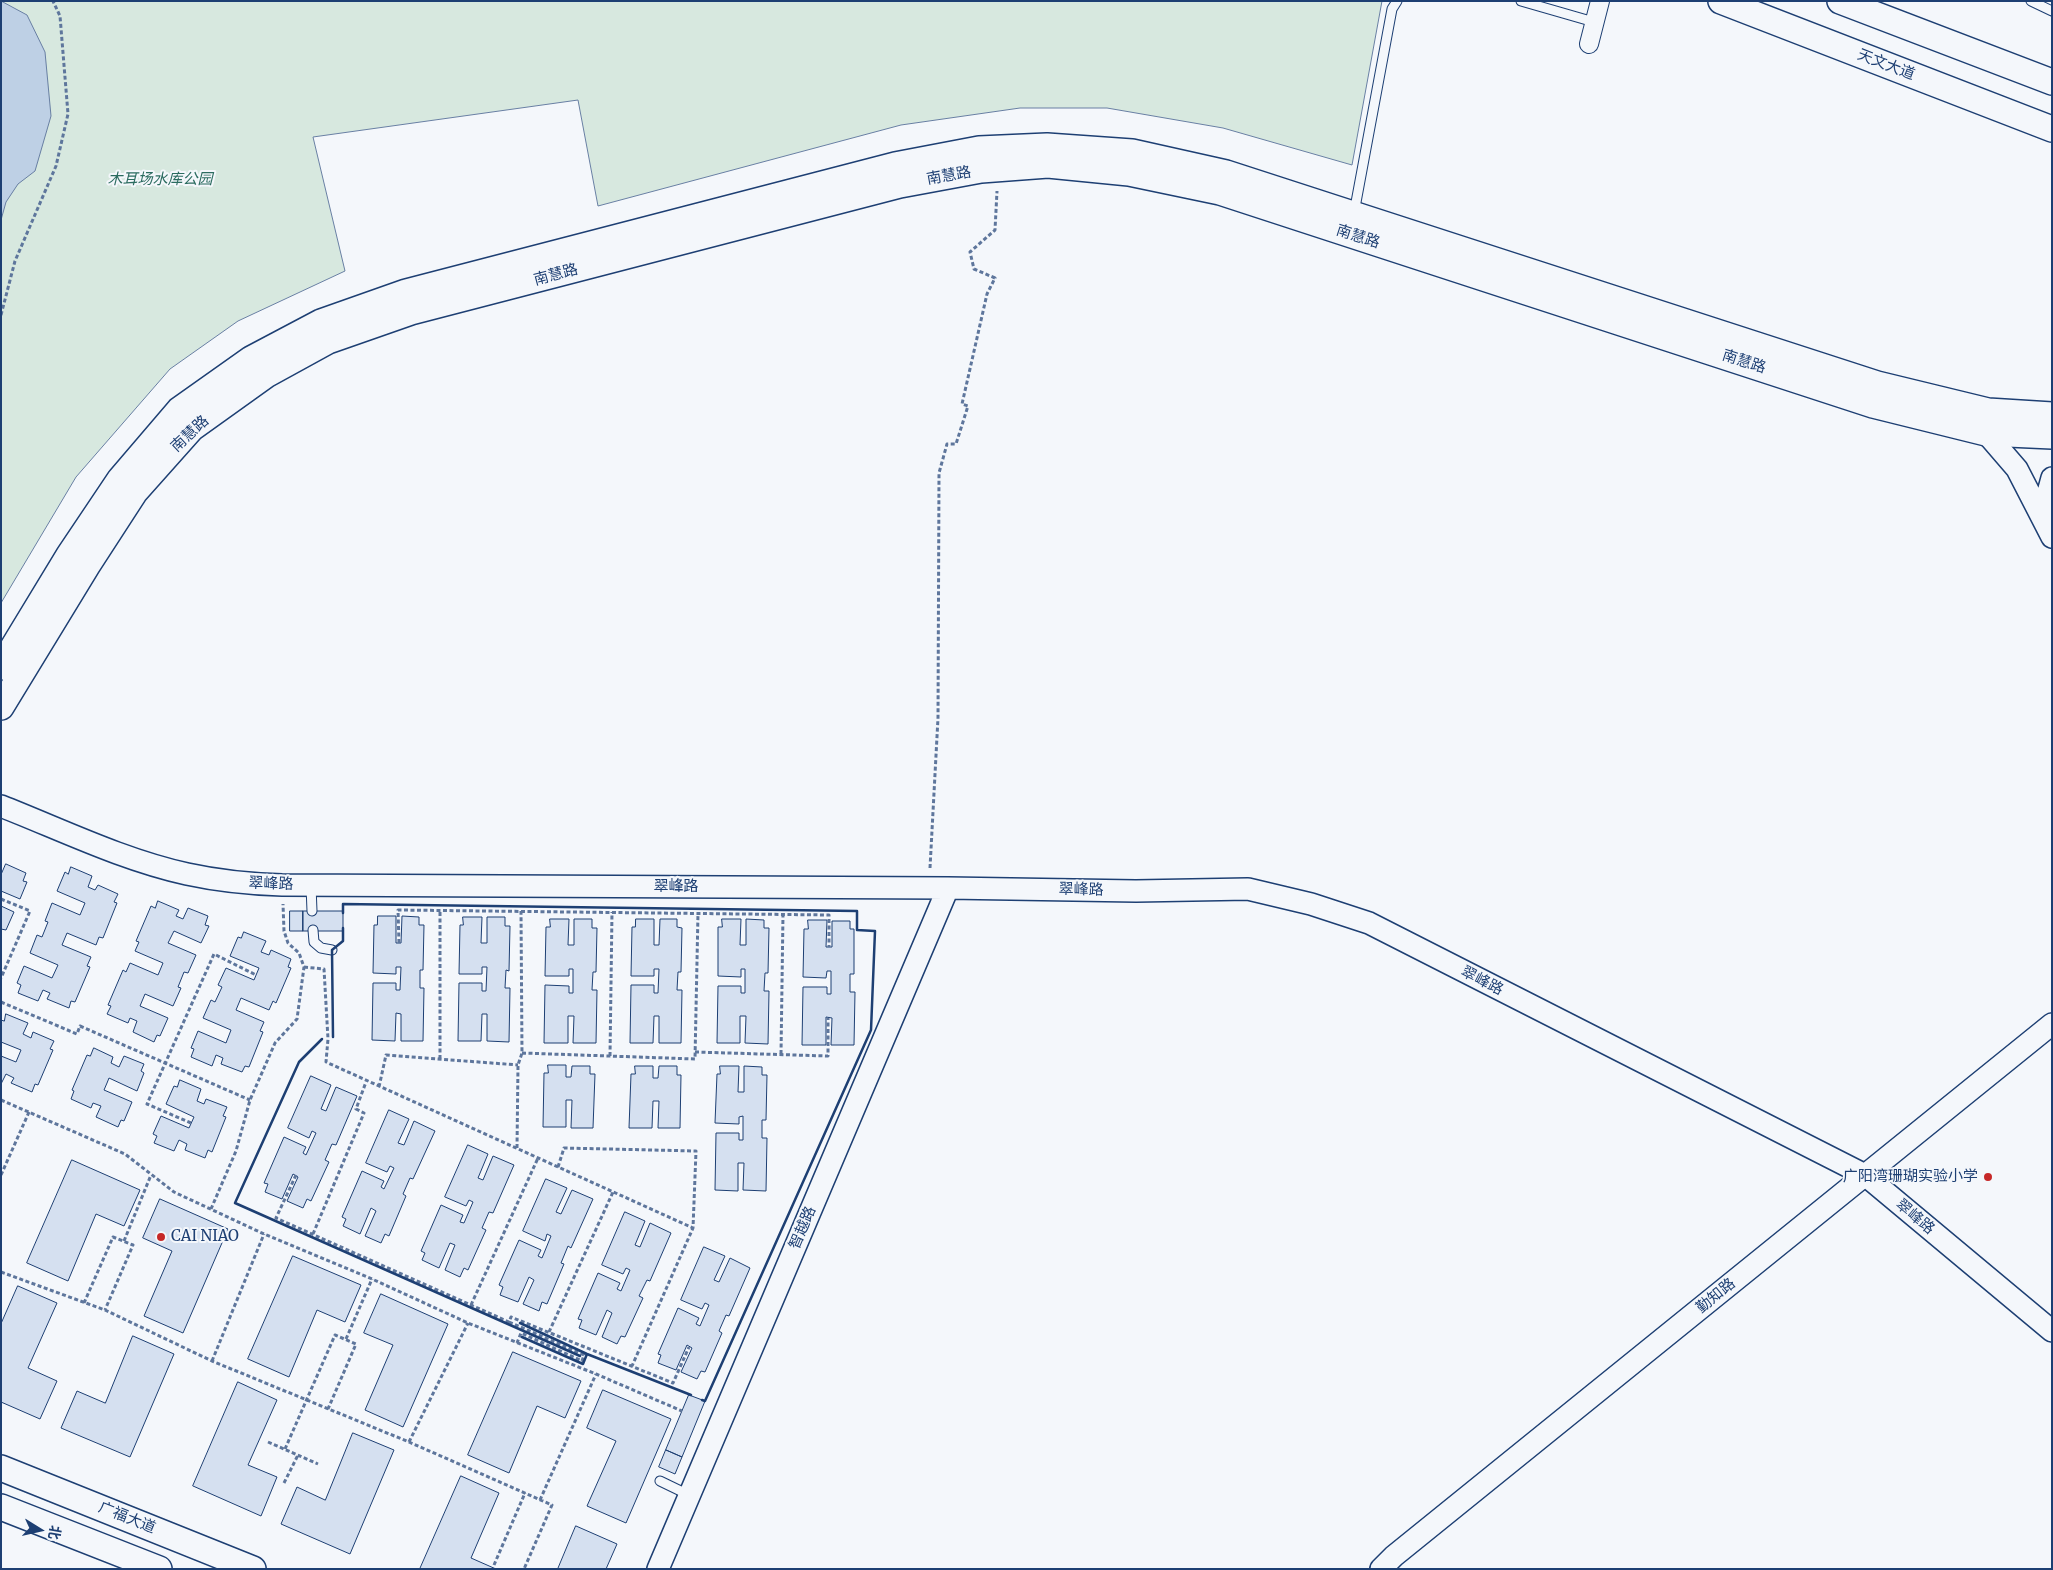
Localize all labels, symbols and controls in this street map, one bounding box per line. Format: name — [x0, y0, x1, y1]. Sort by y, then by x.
street label: 天文大道 — [1855, 46, 1917, 84]
street label: 南慧路 — [925, 163, 973, 189]
park label: 木耳场水库公园 — [108, 171, 212, 189]
street label: 南慧路 — [1334, 221, 1382, 253]
street label: 南慧路 — [532, 260, 580, 290]
street label: 南慧路 — [1720, 346, 1768, 378]
street label: 南慧路 — [167, 412, 213, 456]
street label: 翠峰路 — [248, 874, 294, 894]
street label: 翠峰路 — [654, 878, 698, 896]
street label: 翠峰路 — [1058, 881, 1104, 899]
street label: 翠峰路 — [1458, 963, 1506, 999]
place label: 广阳湾珊瑚实验小学 — [1843, 1168, 1978, 1186]
marker: 广阳湾珊瑚实验小学 — [1982, 1171, 1994, 1183]
street label: 翠峰路 — [1892, 1196, 1938, 1238]
street label: 智越路 — [786, 1204, 820, 1252]
place label: CAI NIAO — [171, 1228, 239, 1246]
marker: CAI NIAO — [155, 1231, 167, 1243]
street label: 勤知路 — [1693, 1275, 1739, 1317]
street label: 广福大道 — [96, 1498, 158, 1538]
north arrow — [15, 1505, 65, 1555]
text: 北 — [45, 1524, 65, 1541]

